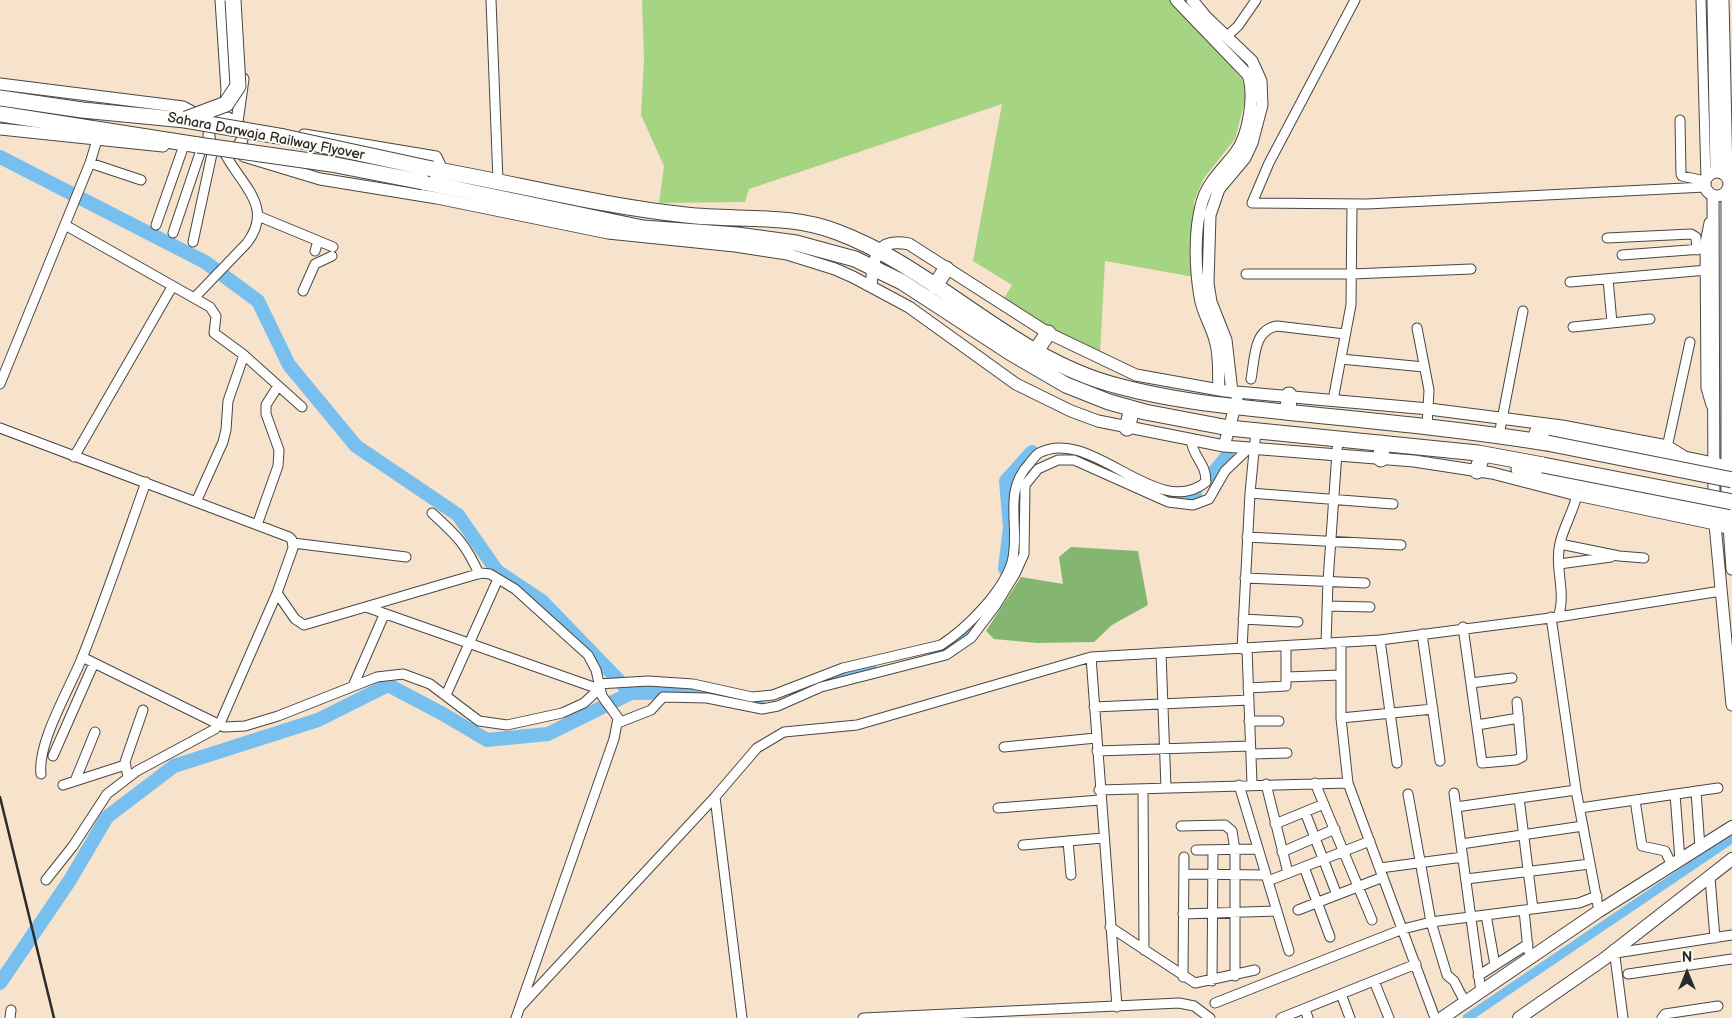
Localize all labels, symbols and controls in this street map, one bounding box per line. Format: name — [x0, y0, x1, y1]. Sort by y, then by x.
street label: Sahara Darwaja Railway Flyover — [166, 110, 366, 164]
north arrow — [1662, 948, 1712, 998]
text: N — [1682, 949, 1692, 966]

